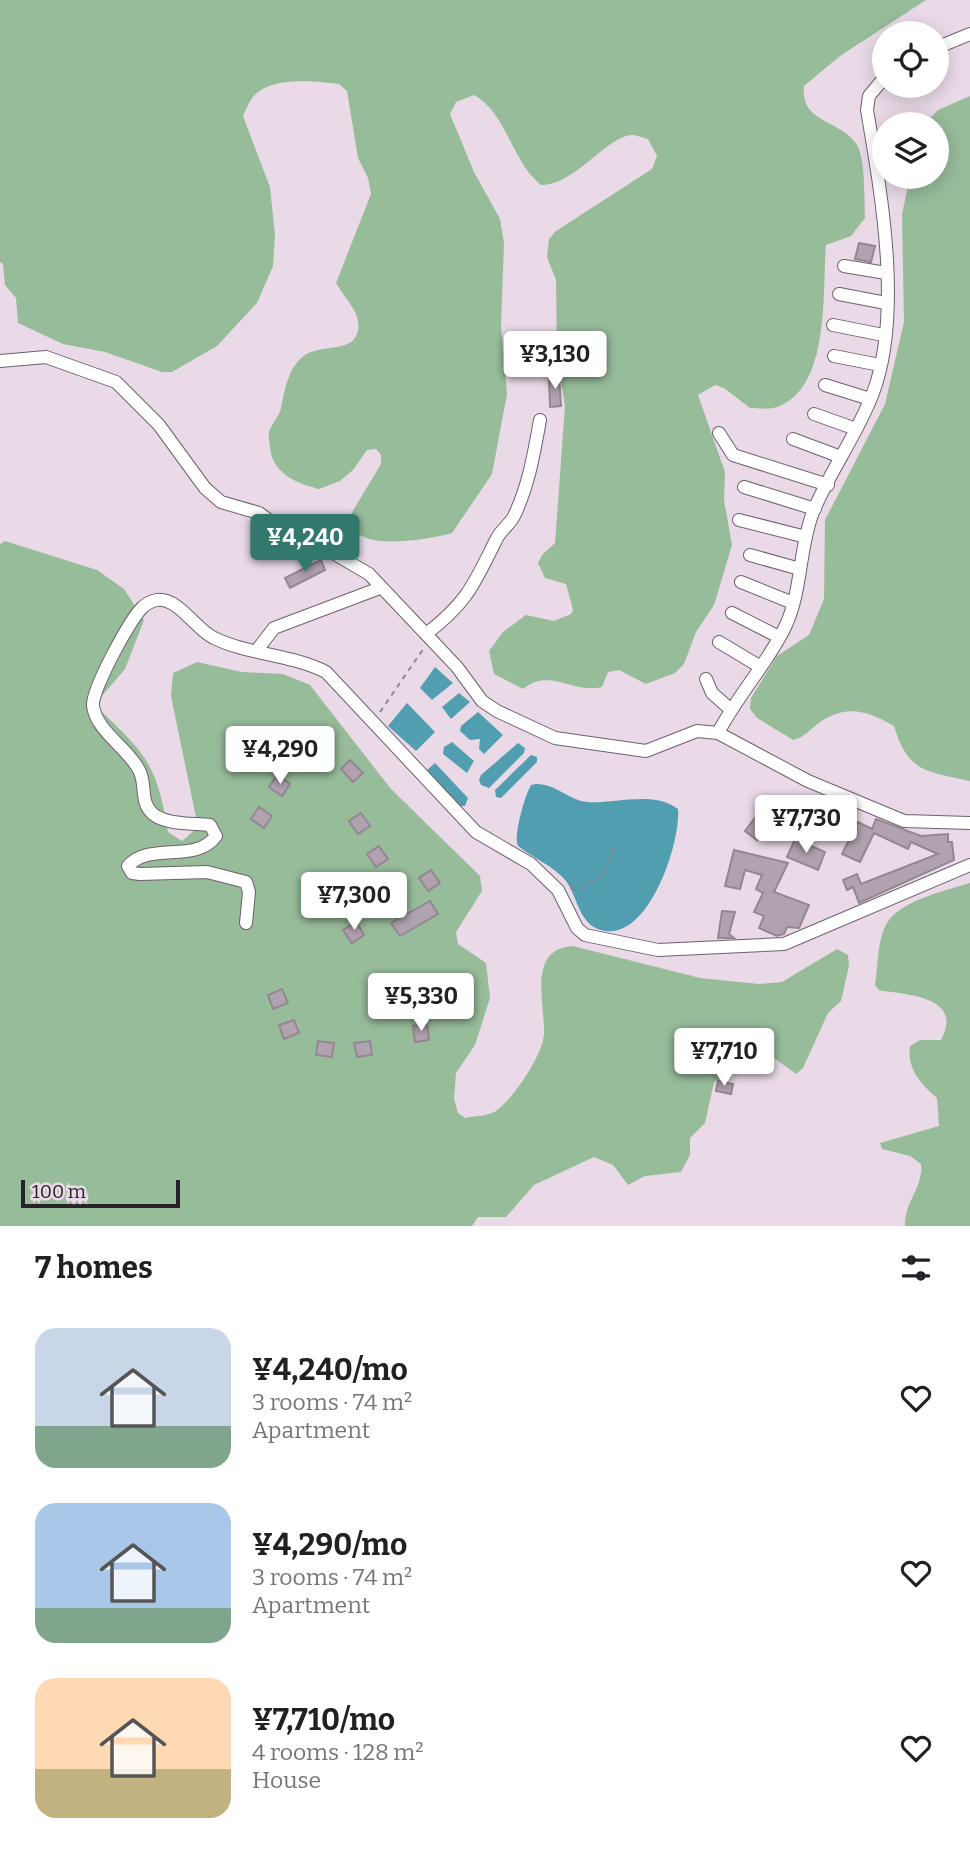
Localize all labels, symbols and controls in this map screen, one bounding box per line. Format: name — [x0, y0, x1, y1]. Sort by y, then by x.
map controls — [872, 21, 949, 189]
button: locate — [872, 21, 949, 98]
button: layers — [872, 112, 949, 189]
pin: ¥3,130 — [498, 332, 612, 391]
text: ¥3,130 — [520, 340, 590, 368]
pin: ¥4,240 — [248, 514, 362, 574]
text: ¥4,240 — [266, 523, 344, 551]
pin: ¥4,290 — [223, 726, 337, 786]
text: ¥4,290 — [242, 735, 318, 763]
pin: ¥7,730 — [749, 796, 863, 855]
text: ¥7,730 — [771, 804, 841, 832]
pin: ¥7,300 — [297, 872, 411, 932]
text: ¥7,300 — [317, 881, 391, 909]
pin: ¥5,330 — [364, 974, 478, 1033]
text: ¥5,330 — [384, 982, 458, 1010]
pin: ¥7,710 — [667, 1028, 781, 1088]
text: ¥7,710 — [690, 1037, 758, 1065]
scale bar — [21, 1177, 180, 1209]
text: 100 m — [32, 1180, 86, 1203]
icon: filters — [897, 1249, 935, 1287]
text: 7 homes — [35, 1250, 153, 1286]
text: ¥4,240/mo — [252, 1352, 408, 1388]
icon: home — [91, 1356, 175, 1440]
icon: heart — [897, 1379, 935, 1417]
text: 3 rooms · 74 m² — [252, 1388, 412, 1416]
text: Apartment — [252, 1416, 370, 1444]
text: ¥4,290/mo — [252, 1527, 407, 1563]
icon: home — [91, 1531, 175, 1615]
icon: heart — [897, 1554, 935, 1592]
text: 3 rooms · 74 m² — [252, 1563, 412, 1591]
text: Apartment — [252, 1591, 370, 1619]
text: ¥7,710/mo — [252, 1702, 395, 1738]
icon: home — [91, 1706, 175, 1790]
icon: heart — [897, 1729, 935, 1767]
text: 4 rooms · 128 m² — [252, 1738, 423, 1766]
text: House — [252, 1766, 321, 1794]

